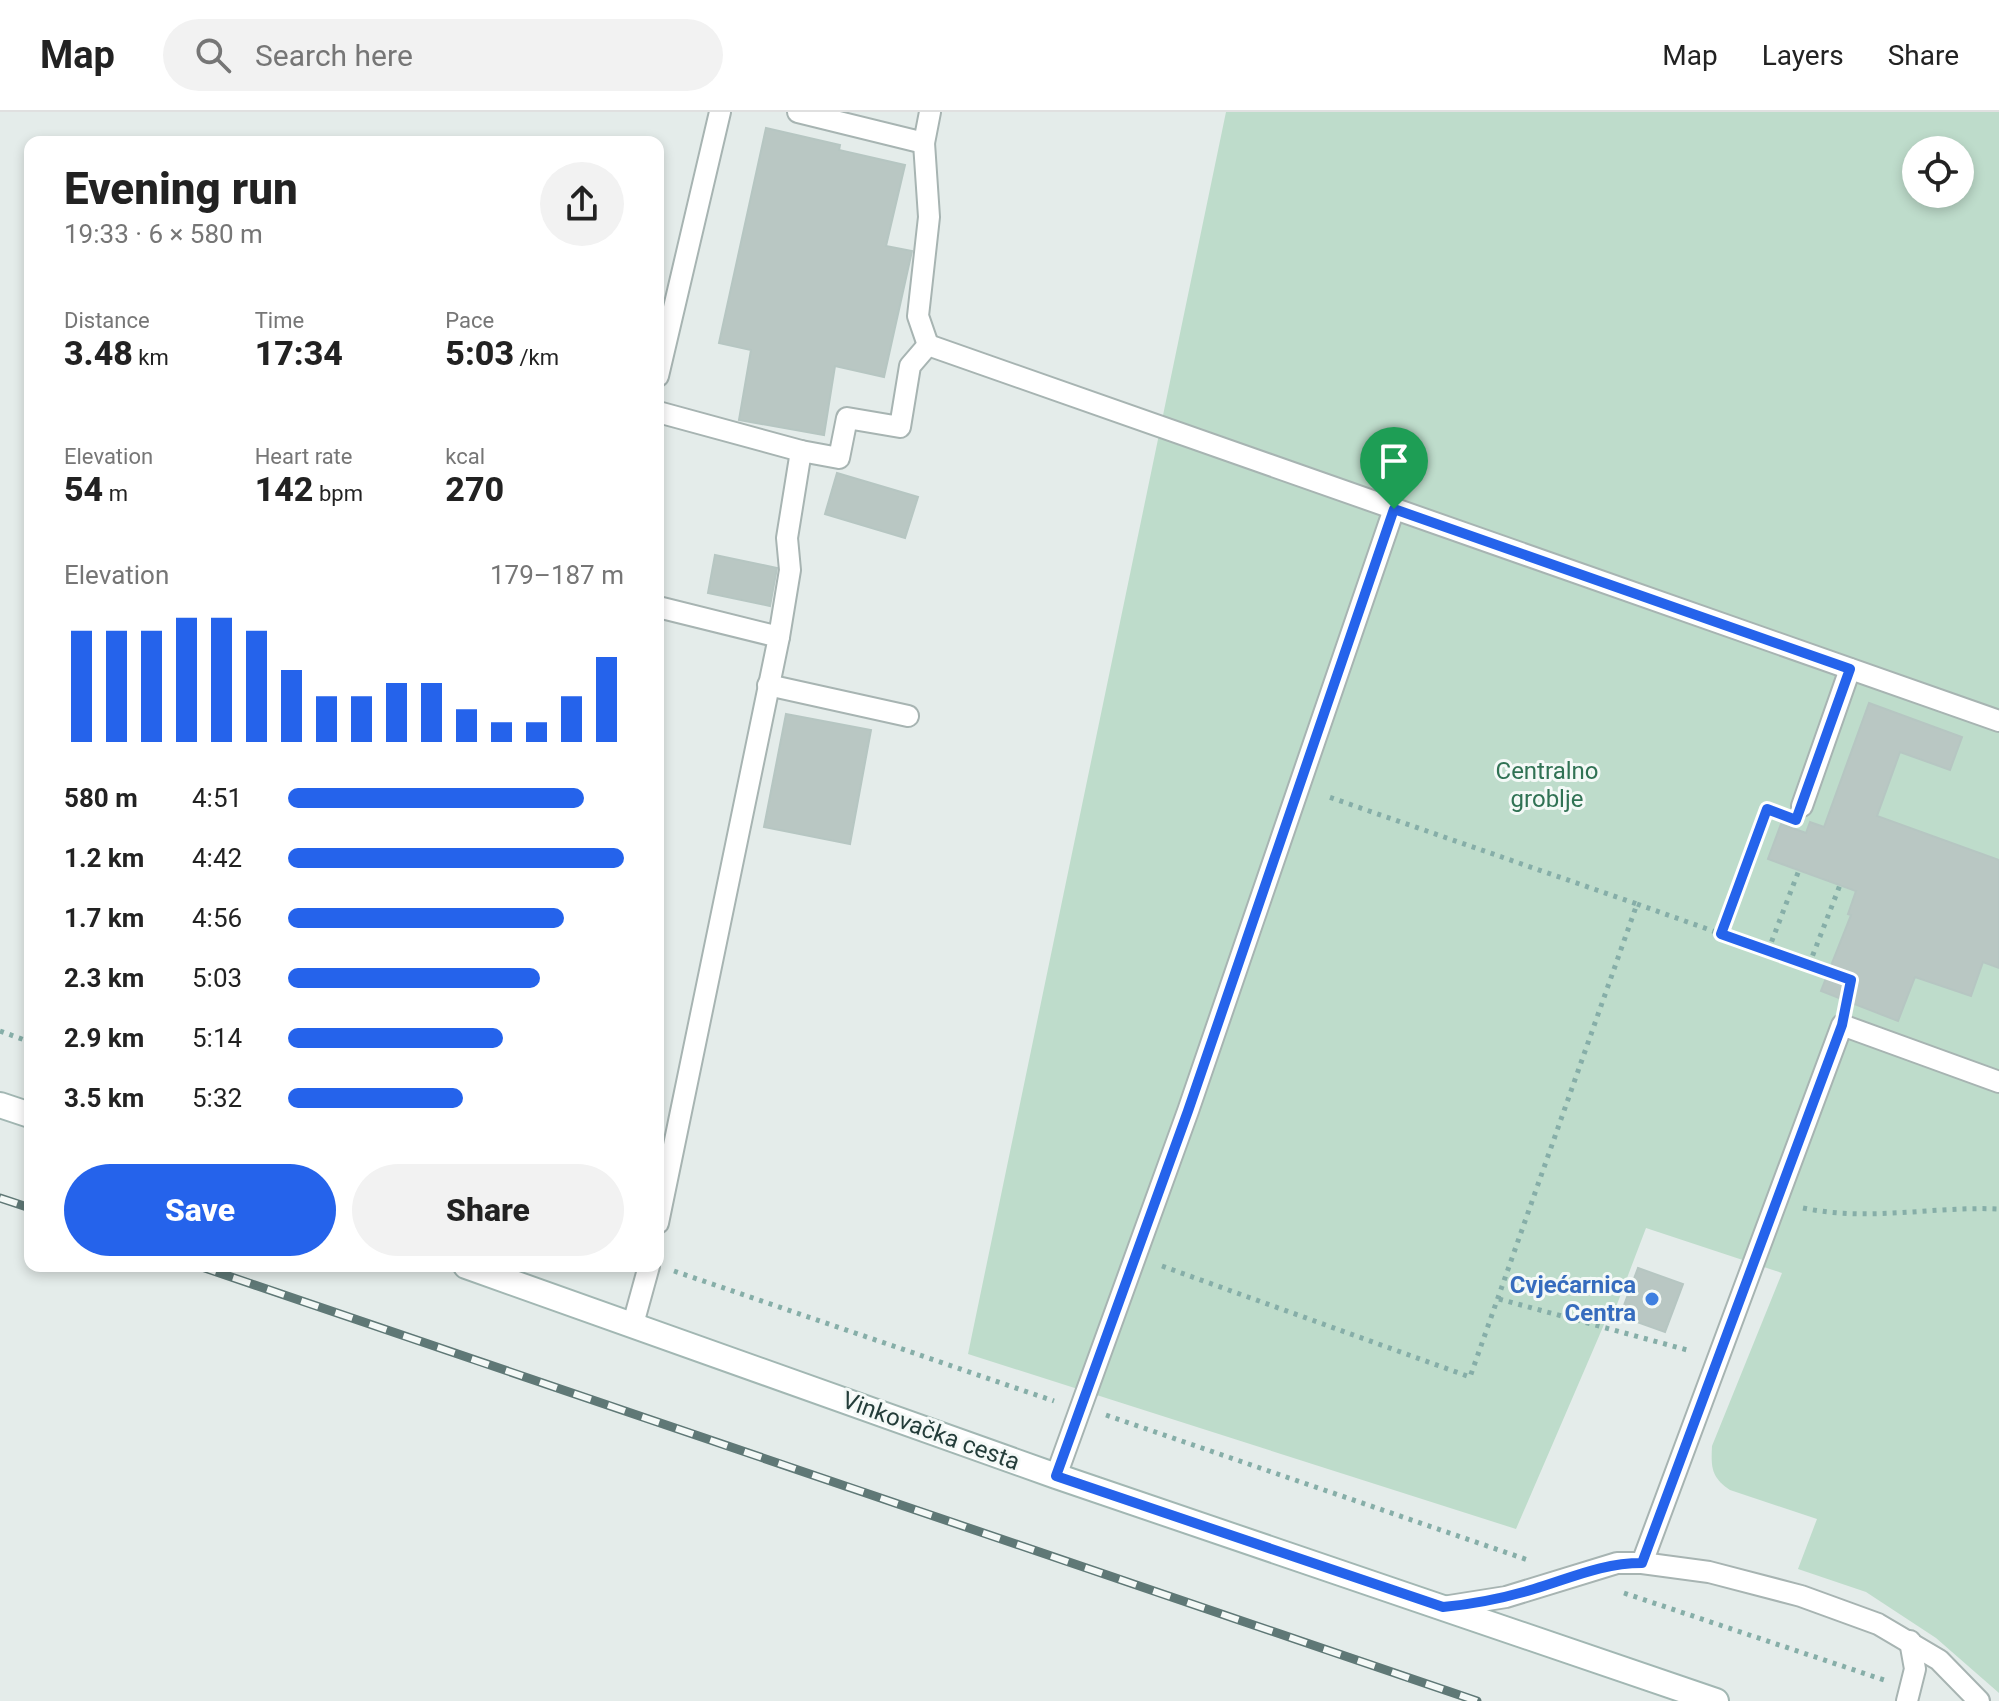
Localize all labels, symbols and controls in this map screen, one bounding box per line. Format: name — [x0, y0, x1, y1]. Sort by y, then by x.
search box — [163, 19, 723, 91]
text: Map — [40, 33, 115, 77]
icon: search — [191, 33, 235, 77]
text: Search here — [255, 38, 413, 73]
text: Map — [1662, 39, 1718, 72]
text: Layers — [1762, 39, 1844, 72]
text: Share — [1888, 39, 1959, 72]
map controls — [1902, 136, 1974, 208]
button: locate — [1902, 136, 1974, 208]
button: share — [540, 162, 624, 246]
text: Evening run — [64, 163, 298, 215]
text: 19:33 · 6 × 580 m — [64, 219, 263, 249]
text: Distance — [64, 308, 150, 333]
text: Time — [255, 308, 304, 333]
text: Pace — [445, 308, 494, 333]
text: 3.48 — [64, 333, 133, 373]
text: 17:34 — [255, 333, 343, 373]
text: 5:03 — [445, 333, 514, 373]
text: km — [133, 345, 169, 370]
text: /km — [514, 345, 559, 370]
pin — [1360, 427, 1428, 509]
icon: arrive — [1372, 439, 1416, 483]
text: Elevation — [64, 444, 153, 469]
text: Heart rate — [255, 444, 353, 469]
text: kcal — [445, 444, 485, 469]
text: 54 — [64, 469, 103, 509]
text: 142 — [255, 469, 313, 509]
text: 270 — [445, 469, 504, 509]
text: m — [103, 481, 128, 506]
text: bpm — [313, 481, 363, 506]
text: Elevation — [64, 560, 169, 590]
text: 179–187 m — [490, 560, 624, 590]
park label: Centralno groblje — [1496, 757, 1598, 813]
text: 580 m — [64, 783, 138, 813]
text: 4:51 — [192, 783, 242, 813]
text: 1.2 km — [64, 843, 144, 873]
text: 4:42 — [192, 843, 242, 873]
text: 1.7 km — [64, 903, 144, 933]
text: 4:56 — [192, 903, 242, 933]
text: 2.3 km — [64, 963, 144, 993]
text: 5:03 — [192, 963, 242, 993]
text: 2.9 km — [64, 1023, 144, 1053]
text: 5:14 — [192, 1023, 242, 1053]
text: 3.5 km — [64, 1083, 144, 1113]
text: 5:32 — [192, 1083, 242, 1113]
button: Save — [64, 1164, 336, 1256]
button: Share — [352, 1164, 624, 1256]
place label: Cvjećarnica Centra — [1510, 1271, 1636, 1327]
marker: Cvjećarnica Centra — [1643, 1290, 1661, 1308]
street label: Vinkovačka cesta — [838, 1386, 1024, 1476]

